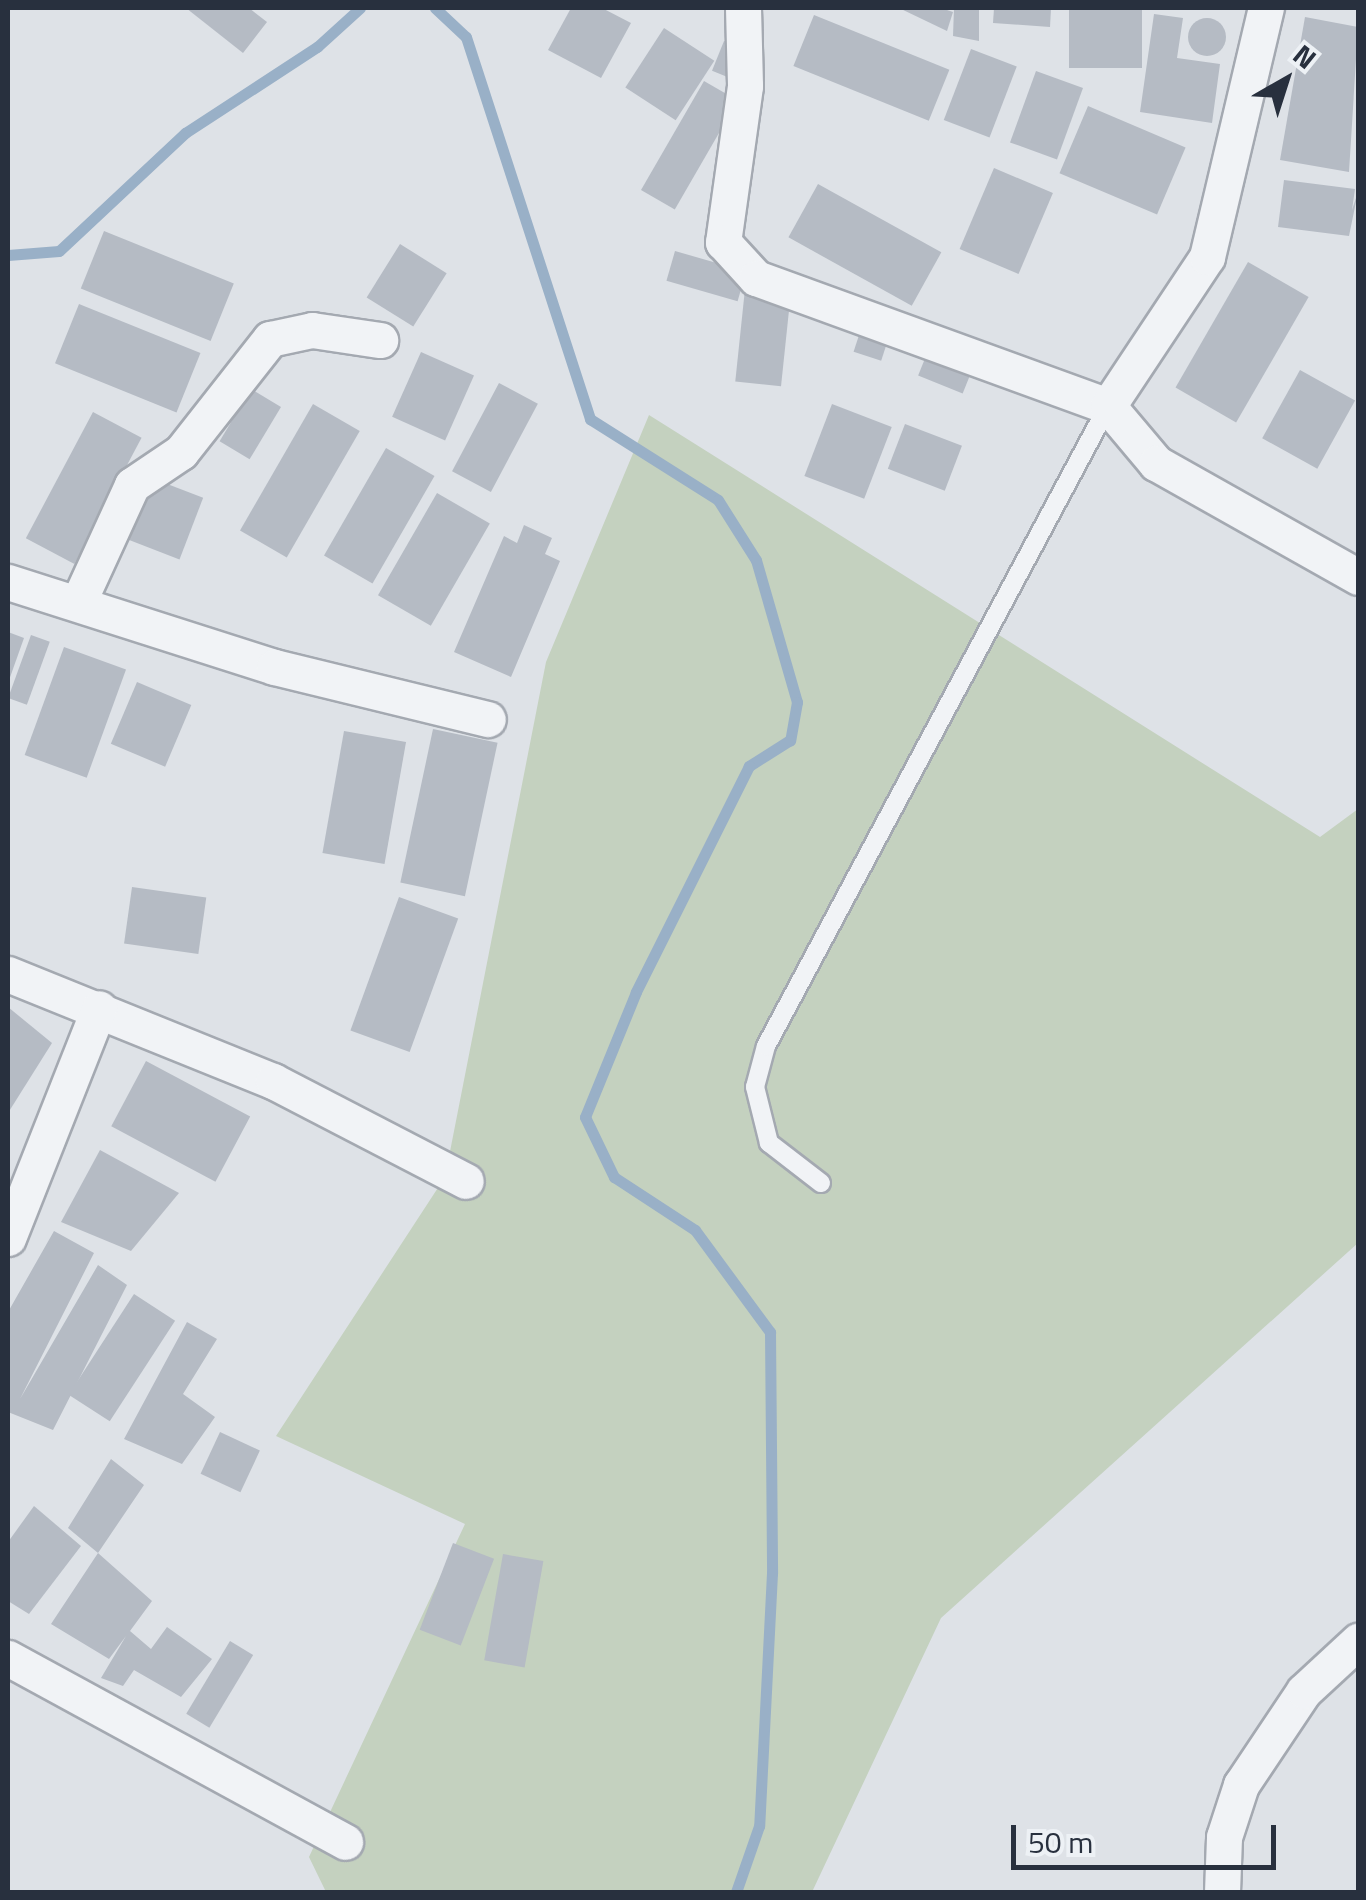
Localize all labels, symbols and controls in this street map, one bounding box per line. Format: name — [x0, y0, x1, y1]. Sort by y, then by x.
north arrow — [1236, 30, 1336, 130]
text: N — [1284, 33, 1326, 79]
scale bar — [1016, 1805, 1281, 1867]
text: 50 m — [1028, 1819, 1093, 1865]

